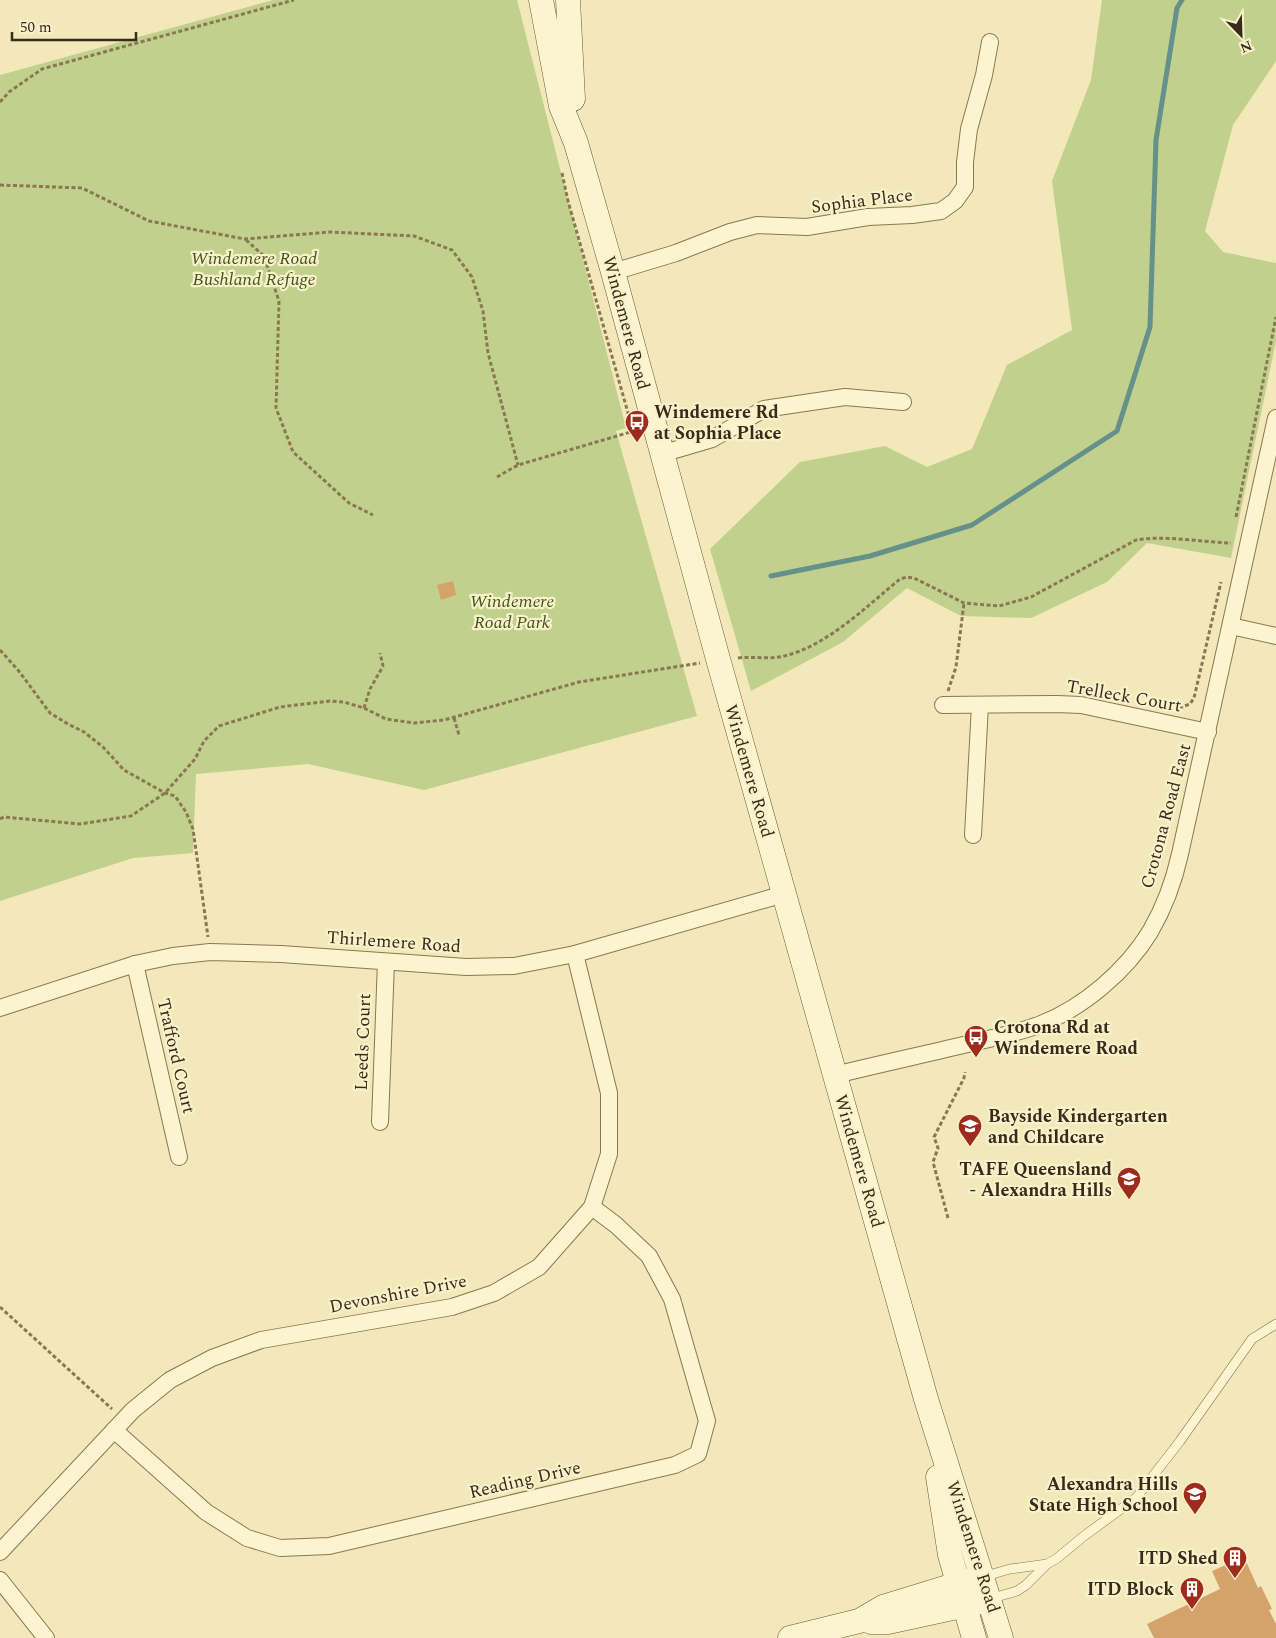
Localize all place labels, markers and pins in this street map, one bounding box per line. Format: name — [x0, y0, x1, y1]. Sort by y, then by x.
place label: Windemere Rd at Sophia Place — [654, 399, 782, 447]
bus stop icon: Windemere Rd at Sophia Place — [624, 409, 650, 443]
place label: Crotona Rd at Windemere Road — [994, 1014, 1138, 1062]
bus stop icon: Crotona Rd at Windemere Road — [963, 1024, 989, 1058]
place label: Bayside Kindergarten and Childcare — [988, 1103, 1168, 1151]
school or university icon: Bayside Kindergarten and Childcare — [957, 1113, 983, 1147]
place label: TAFE Queensland - Alexandra Hills — [959, 1156, 1112, 1204]
school or university icon: TAFE Queensland - Alexandra Hills — [1116, 1166, 1142, 1200]
place label: Alexandra Hills State High School — [1029, 1471, 1178, 1519]
school or university icon: Alexandra Hills State High School — [1182, 1481, 1208, 1515]
place label: ITD Shed — [1138, 1545, 1219, 1572]
building icon: ITD Shed — [1222, 1545, 1248, 1579]
place label: ITD Block — [1087, 1576, 1174, 1603]
building icon: ITD Block — [1179, 1576, 1205, 1610]

